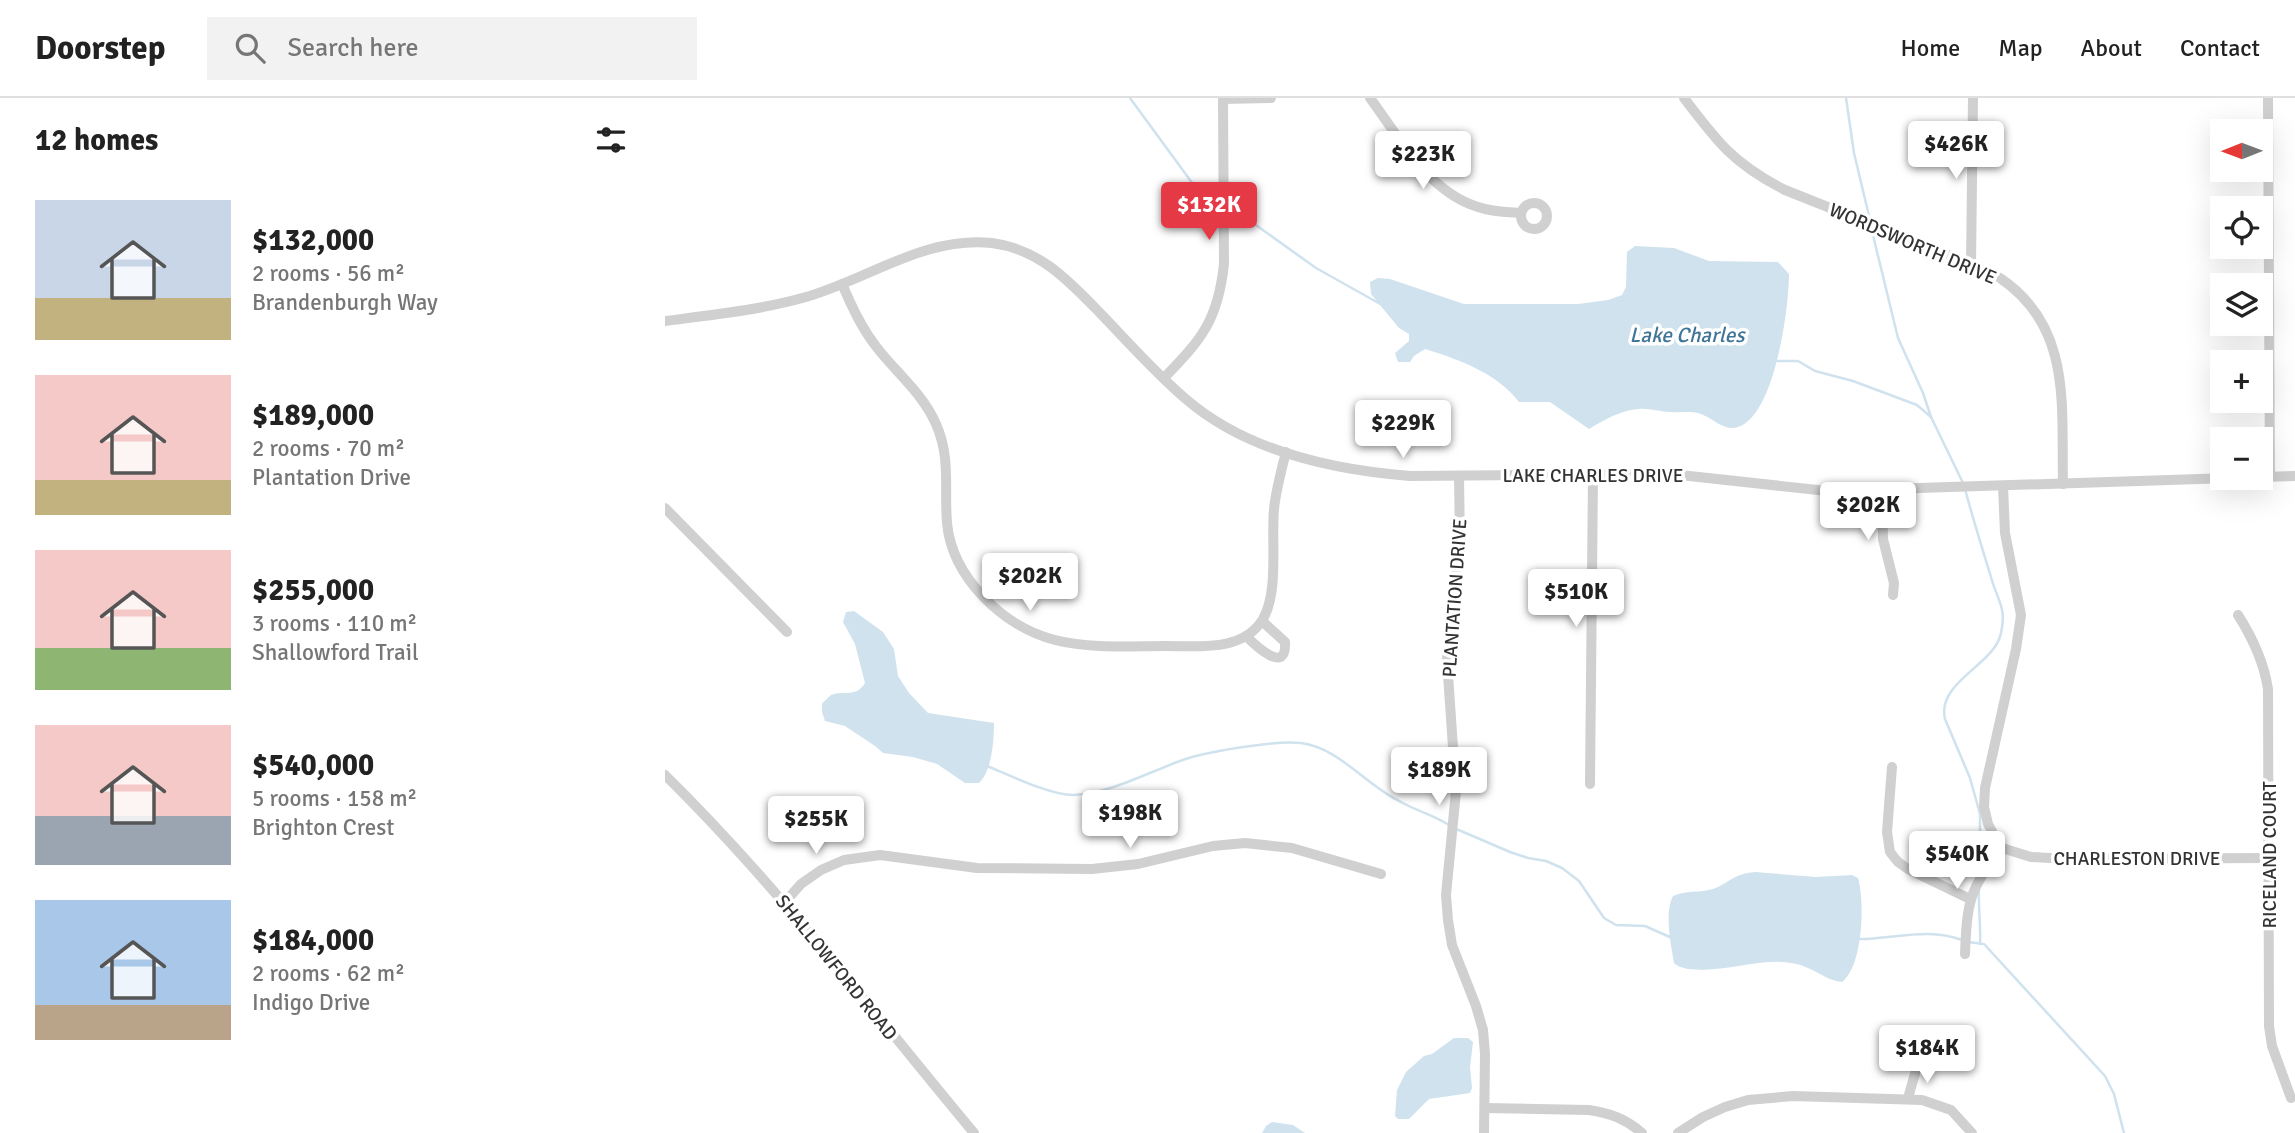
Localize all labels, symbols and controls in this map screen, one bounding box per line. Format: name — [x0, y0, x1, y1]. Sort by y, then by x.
search box — [207, 17, 697, 80]
text: Doorstep — [35, 28, 165, 69]
icon: search — [231, 29, 269, 67]
text: Search here — [287, 32, 419, 64]
text: Home — [1900, 33, 1960, 63]
text: Map — [1998, 33, 2043, 63]
text: About — [2081, 33, 2142, 63]
text: Contact — [2180, 33, 2260, 63]
north arrow — [2210, 119, 2273, 182]
map controls — [2210, 119, 2273, 490]
icon: filters — [592, 121, 630, 159]
text: 12 homes — [35, 122, 158, 159]
pin: $426K — [1907, 122, 2005, 181]
text: $426K — [1924, 129, 1988, 158]
pin: $223K — [1374, 132, 1472, 191]
text: $223K — [1391, 139, 1455, 168]
pin: $132K — [1160, 183, 1258, 242]
text: $132K — [1177, 190, 1241, 219]
button: locate — [2210, 196, 2273, 259]
street label: WORDSWORTH DRIVE — [1825, 198, 2000, 290]
text: $132,000 — [252, 222, 374, 259]
icon: home — [91, 228, 175, 312]
text: 2 rooms · 56 m² — [252, 259, 405, 288]
button: layers — [2210, 273, 2273, 336]
text: Brandenburgh Way — [252, 288, 438, 317]
water label: Lake Charles — [1630, 322, 1746, 348]
button: + — [2210, 350, 2273, 413]
text: $189,000 — [252, 397, 374, 434]
pin: $229K — [1354, 400, 1452, 460]
icon: home — [91, 403, 175, 487]
text: $229K — [1371, 408, 1435, 437]
button: − — [2210, 427, 2273, 490]
text: 2 rooms · 70 m² — [252, 434, 405, 463]
text: Plantation Drive — [252, 463, 411, 492]
street label: LAKE CHARLES DRIVE — [1502, 464, 1684, 488]
pin: $202K — [1819, 482, 1917, 542]
text: $202K — [1836, 490, 1900, 519]
street label: PLANTATION DRIVE — [1437, 518, 1473, 678]
pin: $202K — [981, 554, 1079, 613]
text: $202K — [998, 561, 1062, 590]
pin: $510K — [1527, 570, 1625, 629]
text: $255,000 — [252, 572, 374, 609]
text: $510K — [1544, 577, 1608, 606]
icon: home — [91, 578, 175, 662]
text: 3 rooms · 110 m² — [252, 609, 417, 638]
text: Shallowford Trail — [252, 638, 419, 667]
text: $540,000 — [252, 747, 374, 784]
pin: $189K — [1390, 748, 1488, 807]
icon: home — [91, 753, 175, 837]
text: $189K — [1407, 755, 1471, 784]
street label: RICELAND COURT — [2258, 781, 2282, 929]
text: 5 rooms · 158 m² — [252, 784, 417, 813]
pin: $198K — [1081, 790, 1179, 850]
pin: $255K — [767, 796, 865, 856]
text: $198K — [1098, 798, 1162, 827]
text: $255K — [784, 804, 848, 833]
text: Brighton Crest — [252, 813, 394, 842]
pin: $540K — [1908, 832, 2006, 891]
text: $540K — [1925, 839, 1989, 868]
street label: CHARLESTON DRIVE — [2053, 847, 2221, 871]
street label: SHALLOWFORD ROAD — [770, 890, 902, 1045]
text: $184,000 — [252, 922, 374, 959]
icon: home — [91, 928, 175, 1012]
text: 2 rooms · 62 m² — [252, 959, 405, 988]
text: Indigo Drive — [252, 988, 370, 1017]
pin: $184K — [1878, 1026, 1976, 1085]
text: $184K — [1895, 1033, 1959, 1062]

